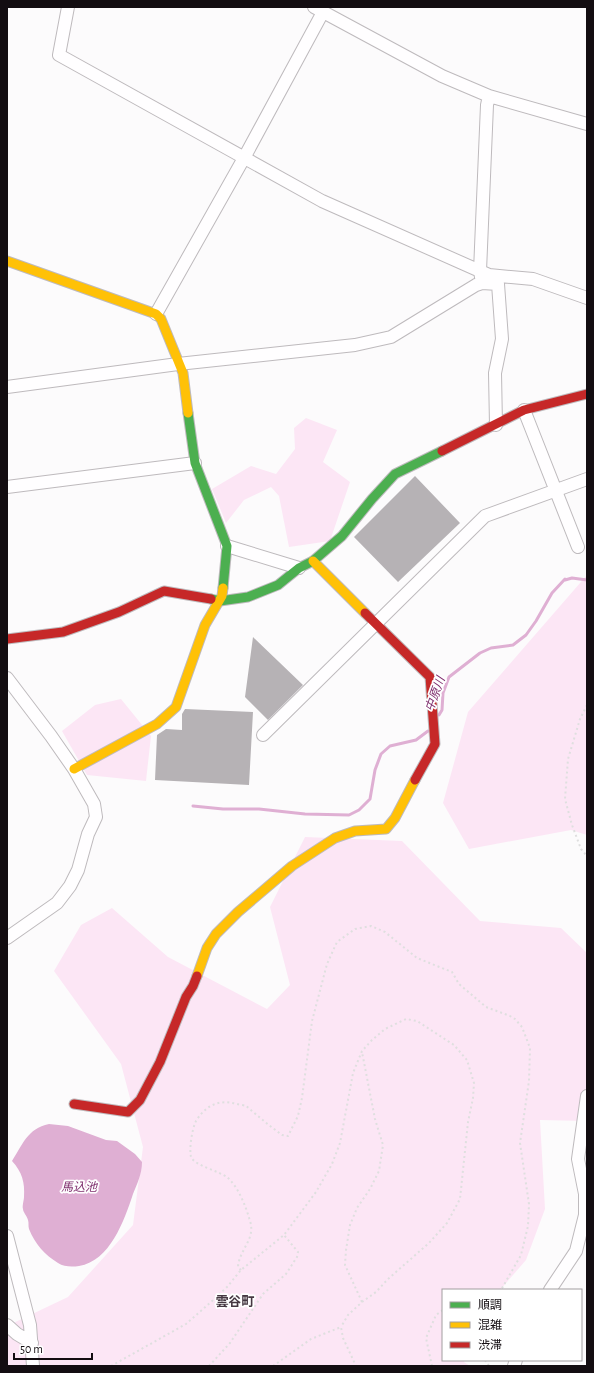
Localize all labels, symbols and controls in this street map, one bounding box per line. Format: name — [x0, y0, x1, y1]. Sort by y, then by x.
water label: 中原川 — [422, 673, 447, 713]
water label: 馬込池 — [61, 1180, 98, 1193]
legend — [442, 1289, 582, 1361]
district label: 雲谷町 — [215, 1295, 255, 1309]
text: 順調 — [478, 1299, 502, 1311]
text: 混雑 — [478, 1318, 502, 1331]
scale bar — [14, 1335, 92, 1361]
text: 渋滞 — [478, 1339, 502, 1351]
text: 50 m — [20, 1343, 43, 1355]

